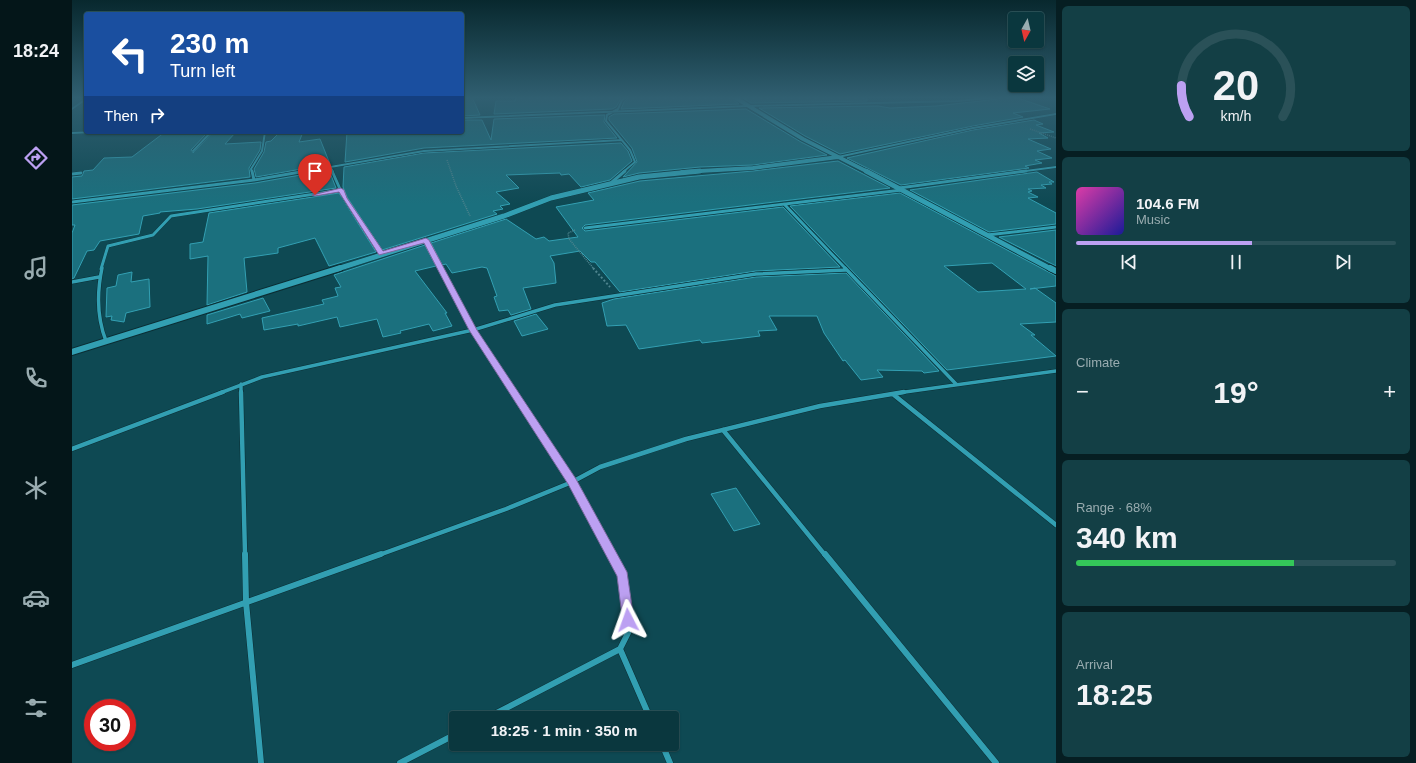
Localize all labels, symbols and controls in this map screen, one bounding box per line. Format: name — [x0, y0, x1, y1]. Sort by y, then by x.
north arrow — [1008, 12, 1044, 48]
map controls — [1008, 12, 1044, 92]
icon: left — [104, 28, 156, 80]
text: 230 m — [170, 28, 249, 59]
text: 18:24 — [13, 41, 59, 61]
button: layers — [1008, 56, 1044, 92]
text: Turn left — [170, 61, 235, 81]
text: 20 — [1213, 62, 1259, 109]
icon: right — [146, 104, 168, 126]
text: Then — [104, 107, 138, 124]
text: km/h — [1221, 107, 1252, 123]
icon: directions — [22, 144, 50, 172]
pin — [298, 154, 332, 195]
icon: arrive — [304, 160, 326, 182]
text: 104.6 FM — [1136, 195, 1199, 212]
text: Music — [1136, 212, 1170, 227]
icon: previous — [1118, 251, 1140, 273]
icon: pause — [1225, 251, 1247, 273]
icon: next — [1332, 251, 1354, 273]
icon: music — [22, 254, 50, 282]
text: Climate — [1076, 355, 1120, 370]
icon: phone — [22, 364, 50, 392]
text: 19° — [1213, 376, 1259, 409]
text: − — [1076, 379, 1089, 404]
text: + — [1383, 379, 1396, 404]
icon: climate — [22, 474, 50, 502]
text: Range · 68% — [1076, 500, 1152, 515]
text: 340 km — [1076, 521, 1178, 554]
icon: car — [22, 584, 50, 612]
position arrow — [607, 599, 649, 641]
text: Arrival — [1076, 657, 1113, 672]
text: 18:25 — [1076, 678, 1153, 711]
icon: filters — [22, 694, 50, 722]
speed limit sign: 30 — [84, 699, 136, 751]
text: 18:25 · 1 min · 350 m — [491, 722, 637, 739]

